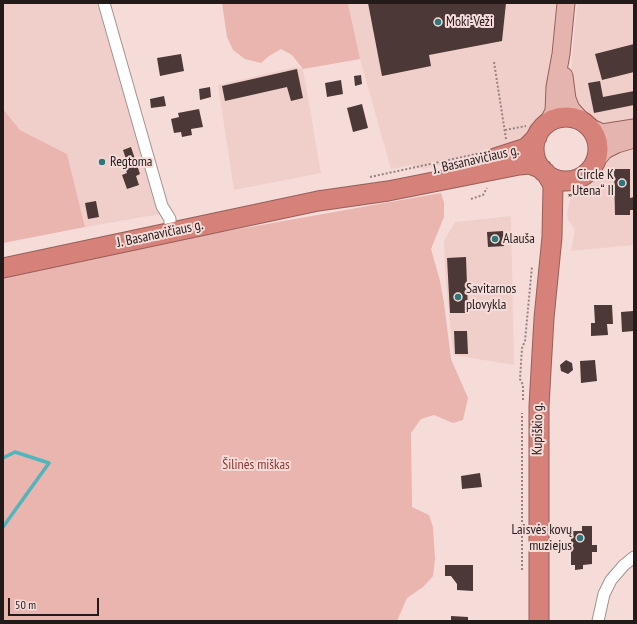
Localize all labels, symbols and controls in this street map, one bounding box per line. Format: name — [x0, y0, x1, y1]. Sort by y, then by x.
place label: Moki-Veži — [446, 14, 493, 30]
marker: Moki-Veži — [433, 17, 443, 27]
street label: J. Basanavičiaus g. — [431, 142, 521, 178]
place label: Regtoma — [110, 154, 152, 170]
marker: Regtoma — [97, 157, 107, 167]
place label: Circle K „Utena“ II — [568, 167, 614, 200]
marker: Circle K „Utena“ II — [617, 178, 627, 188]
street label: J. Basanavičiaus g. — [115, 217, 205, 251]
place label: Alauša — [503, 231, 535, 247]
marker: Alauša — [490, 234, 500, 244]
place label: Savitarnos plovykla — [466, 281, 516, 314]
marker: Savitarnos plovykla — [453, 292, 463, 302]
street label: Kupiškio g. — [529, 403, 547, 455]
park label: Šilinės miškas — [222, 457, 290, 473]
place label: Laisvės kovų muziejus — [511, 522, 572, 554]
marker: Laisvės kovų muziejus — [575, 533, 585, 543]
scale bar — [10, 590, 101, 616]
text: 50 m — [15, 597, 36, 612]

